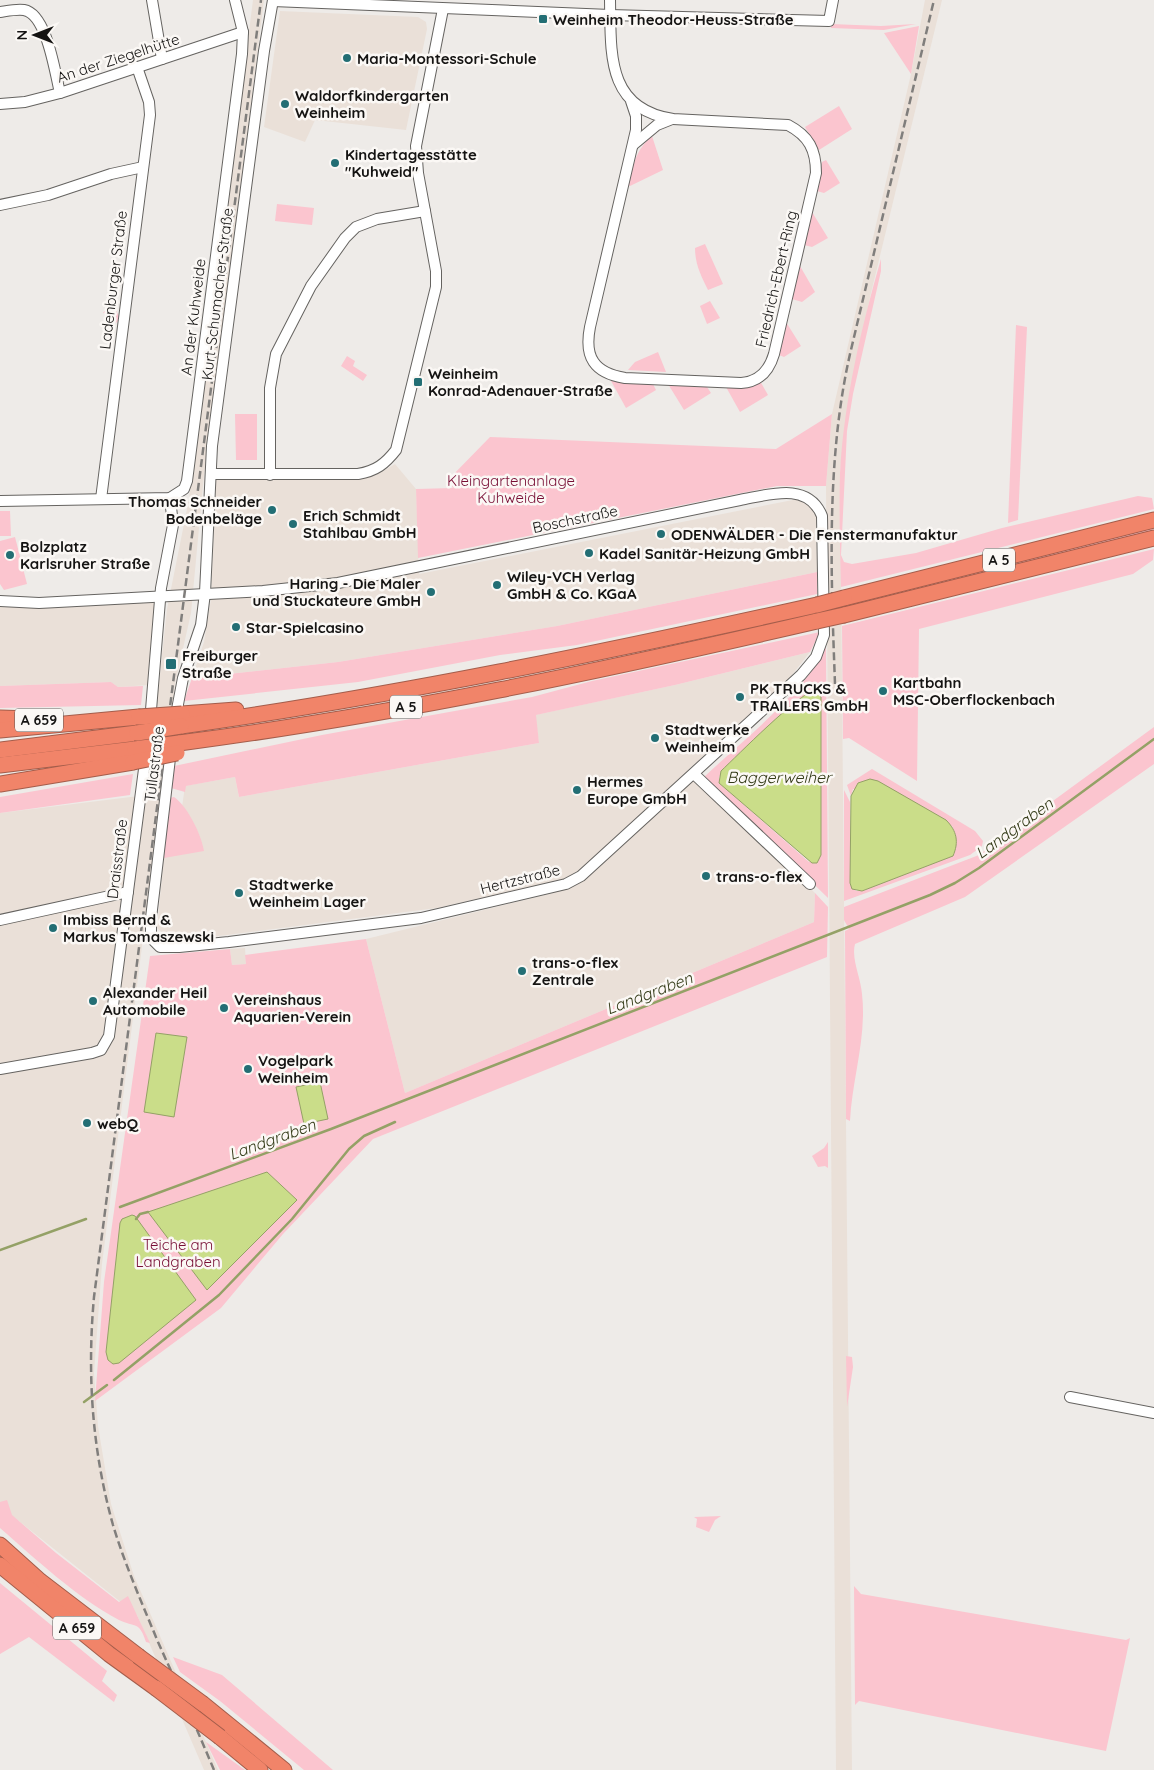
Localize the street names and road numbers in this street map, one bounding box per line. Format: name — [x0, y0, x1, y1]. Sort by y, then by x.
street label: An der Ziegelhütte — [54, 29, 182, 87]
street label: Kurt-Schumacher-Straße — [197, 207, 237, 381]
street label: Friedrich-Ebert-Ring — [751, 209, 801, 349]
street label: Ladenburger Straße — [95, 210, 131, 350]
street label: An der Kuhweide — [176, 258, 210, 376]
street label: Boschstraße — [531, 501, 619, 537]
road number: A 5 — [983, 548, 1015, 572]
road number: A 5 — [390, 696, 422, 719]
road number: A 659 — [15, 708, 63, 732]
street label: Tullastraße — [140, 725, 168, 803]
street label: Draisstraße — [103, 818, 131, 900]
street label: Hertzstraße — [478, 860, 562, 898]
road number: A 659 — [53, 1616, 101, 1640]

